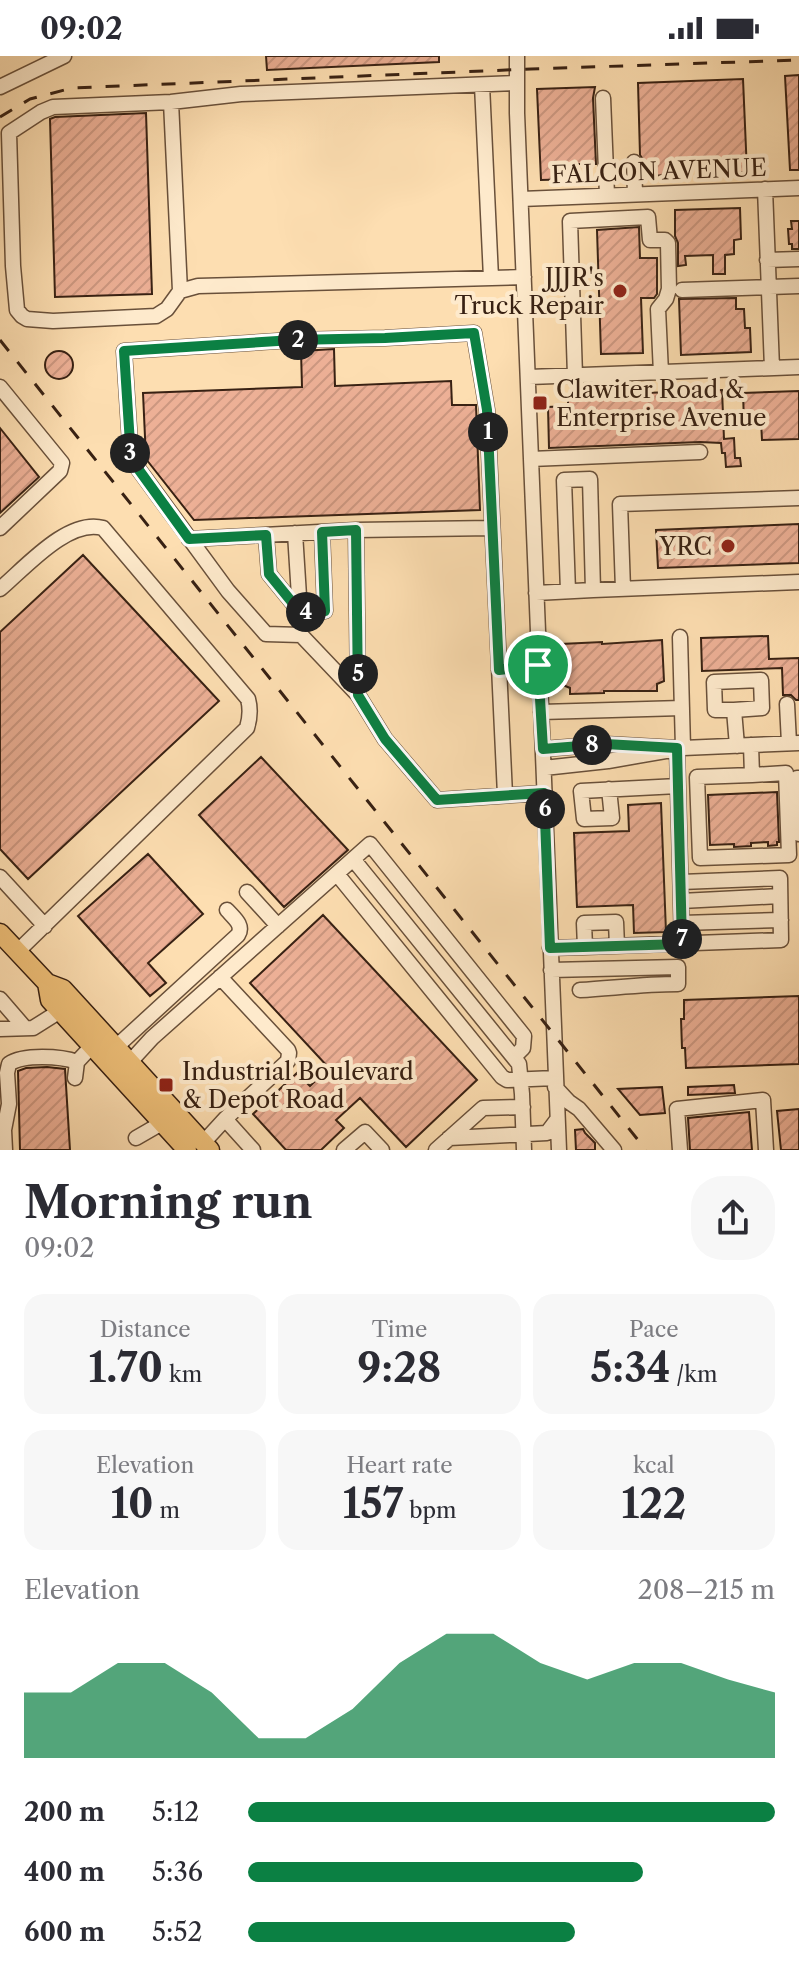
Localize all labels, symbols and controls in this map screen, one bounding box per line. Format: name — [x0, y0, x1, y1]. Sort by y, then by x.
text: 09:02 — [40, 10, 123, 47]
street label: FALCON AVENUE — [551, 153, 767, 189]
place label: JJJR's Truck Repair — [454, 263, 604, 320]
marker: JJJR's Truck Repair — [611, 282, 629, 300]
pin: 2 — [278, 320, 318, 360]
text: 2 — [292, 326, 305, 353]
place label: Clawiter Road & Enterprise Avenue — [556, 375, 766, 432]
marker: Clawiter Road & Enterprise Avenue — [531, 394, 549, 412]
pin: 1 — [468, 412, 508, 452]
text: 1 — [483, 418, 493, 445]
pin: 3 — [110, 433, 150, 473]
text: 3 — [124, 439, 136, 466]
place label: YRC — [658, 532, 712, 561]
marker: YRC — [719, 537, 737, 555]
pin: 4 — [286, 592, 326, 632]
text: 4 — [299, 598, 313, 625]
pin — [504, 631, 572, 699]
icon: arrive — [516, 643, 560, 687]
pin: 5 — [338, 654, 378, 694]
text: 5 — [352, 660, 364, 687]
pin: 8 — [572, 725, 612, 765]
text: 8 — [585, 731, 599, 758]
pin: 6 — [525, 789, 565, 829]
text: 6 — [538, 795, 552, 822]
pin: 7 — [662, 919, 702, 959]
text: 7 — [676, 925, 688, 952]
place label: Industrial Boulevard & Depot Road — [182, 1057, 414, 1114]
marker: Industrial Boulevard & Depot Road — [157, 1076, 175, 1094]
text: Morning run — [24, 1175, 313, 1229]
button: share — [691, 1176, 775, 1260]
text: 09:02 — [24, 1232, 94, 1264]
text: Distance — [100, 1316, 191, 1343]
text: Time — [372, 1316, 427, 1343]
text: Pace — [629, 1316, 679, 1343]
text: 1.70 — [88, 1343, 163, 1392]
text: 9:28 — [358, 1343, 441, 1392]
text: 5:34 — [590, 1343, 670, 1392]
text: km — [163, 1361, 202, 1388]
text: /km — [670, 1361, 717, 1388]
text: Elevation — [96, 1452, 194, 1479]
text: Heart rate — [346, 1452, 453, 1479]
text: kcal — [633, 1452, 675, 1479]
text: 10 — [110, 1479, 154, 1528]
text: 157 — [342, 1479, 403, 1528]
text: 122 — [621, 1479, 686, 1528]
text: m — [154, 1497, 180, 1524]
text: bpm — [403, 1497, 457, 1524]
text: Elevation — [24, 1574, 140, 1606]
text: 208–215 m — [638, 1574, 775, 1606]
text: 200 m — [24, 1796, 105, 1828]
text: 5:12 — [152, 1796, 199, 1828]
text: 400 m — [24, 1856, 105, 1888]
text: 5:36 — [152, 1856, 203, 1888]
text: 600 m — [24, 1916, 105, 1948]
text: 5:52 — [152, 1916, 202, 1948]

